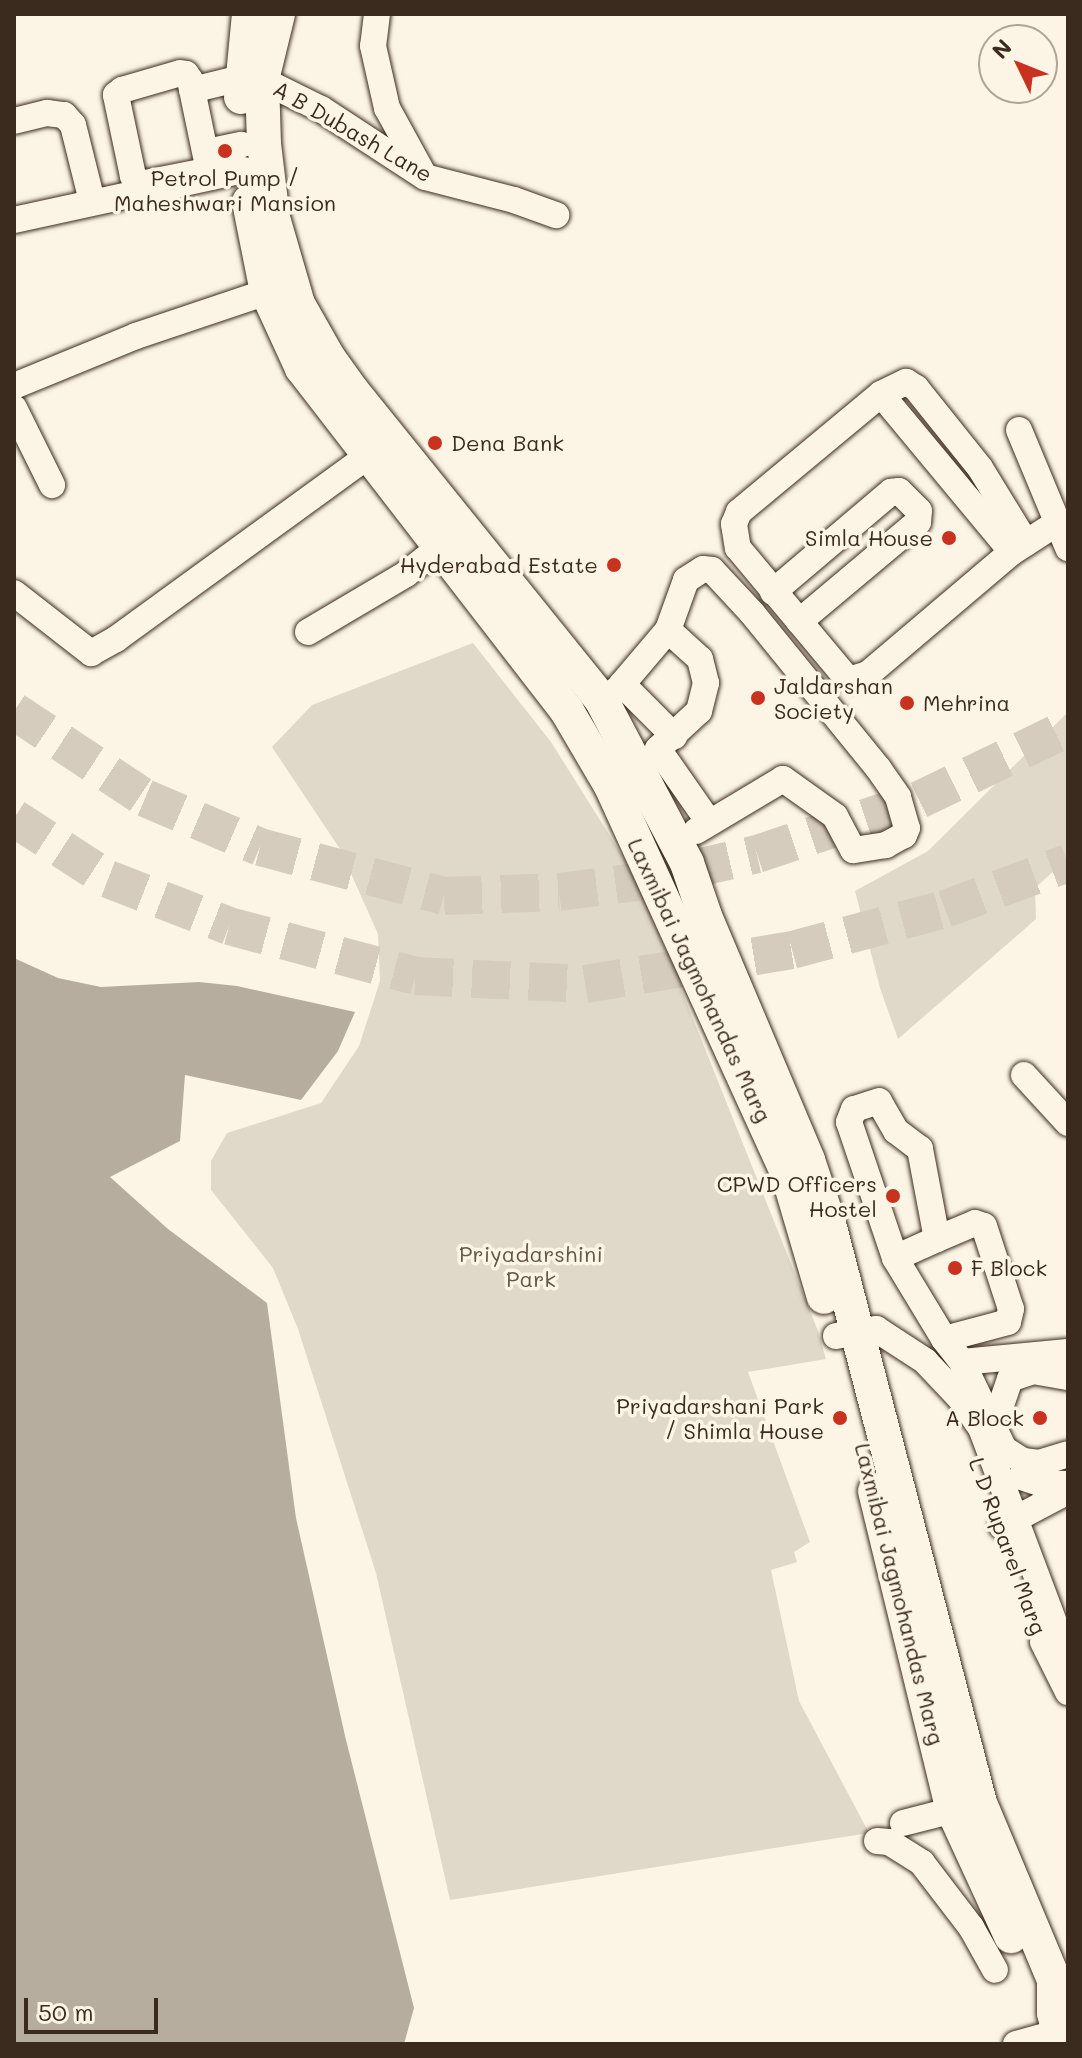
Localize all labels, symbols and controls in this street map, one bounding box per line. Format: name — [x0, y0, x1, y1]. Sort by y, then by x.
north arrow — [978, 24, 1058, 104]
text: N — [985, 33, 1018, 65]
street label: A B Dubash Lane — [269, 75, 437, 187]
marker: Petrol Pump / Maheshwari Mansion — [216, 142, 234, 160]
place label: Petrol Pump / Maheshwari Mansion — [114, 164, 336, 216]
place label: Dena Bank — [451, 430, 564, 456]
marker: Dena Bank — [426, 434, 444, 452]
place label: Simla House — [805, 525, 933, 551]
marker: Simla House — [940, 529, 958, 547]
place label: Hyderabad Estate — [400, 552, 598, 578]
marker: Hyderabad Estate — [605, 556, 623, 574]
place label: Jaldarshan Society — [774, 672, 893, 724]
marker: Jaldarshan Society — [749, 689, 767, 707]
place label: Mehrina — [923, 690, 1010, 716]
marker: Mehrina — [898, 694, 916, 712]
street label: Laxmibai Jagmohandas Marg — [623, 834, 777, 1126]
place label: CPWD Officers Hostel — [717, 1170, 877, 1222]
marker: CPWD Officers Hostel — [884, 1187, 902, 1205]
park label: Priyadarshini Park — [459, 1240, 603, 1292]
place label: F Block — [971, 1255, 1047, 1281]
marker: F Block — [946, 1259, 964, 1277]
place label: Priyadarshani Park / Shimla House — [616, 1392, 824, 1444]
place label: A Block — [945, 1405, 1024, 1431]
marker: Priyadarshani Park / Shimla House — [831, 1409, 849, 1427]
marker: A Block — [1031, 1409, 1049, 1427]
street label: Laxmibai Jagmohandas Marg — [850, 1440, 950, 1748]
street label: L D Ruparel Marg — [964, 1454, 1052, 1638]
scale bar — [28, 1982, 162, 2032]
text: 50 m — [38, 1996, 94, 2027]

